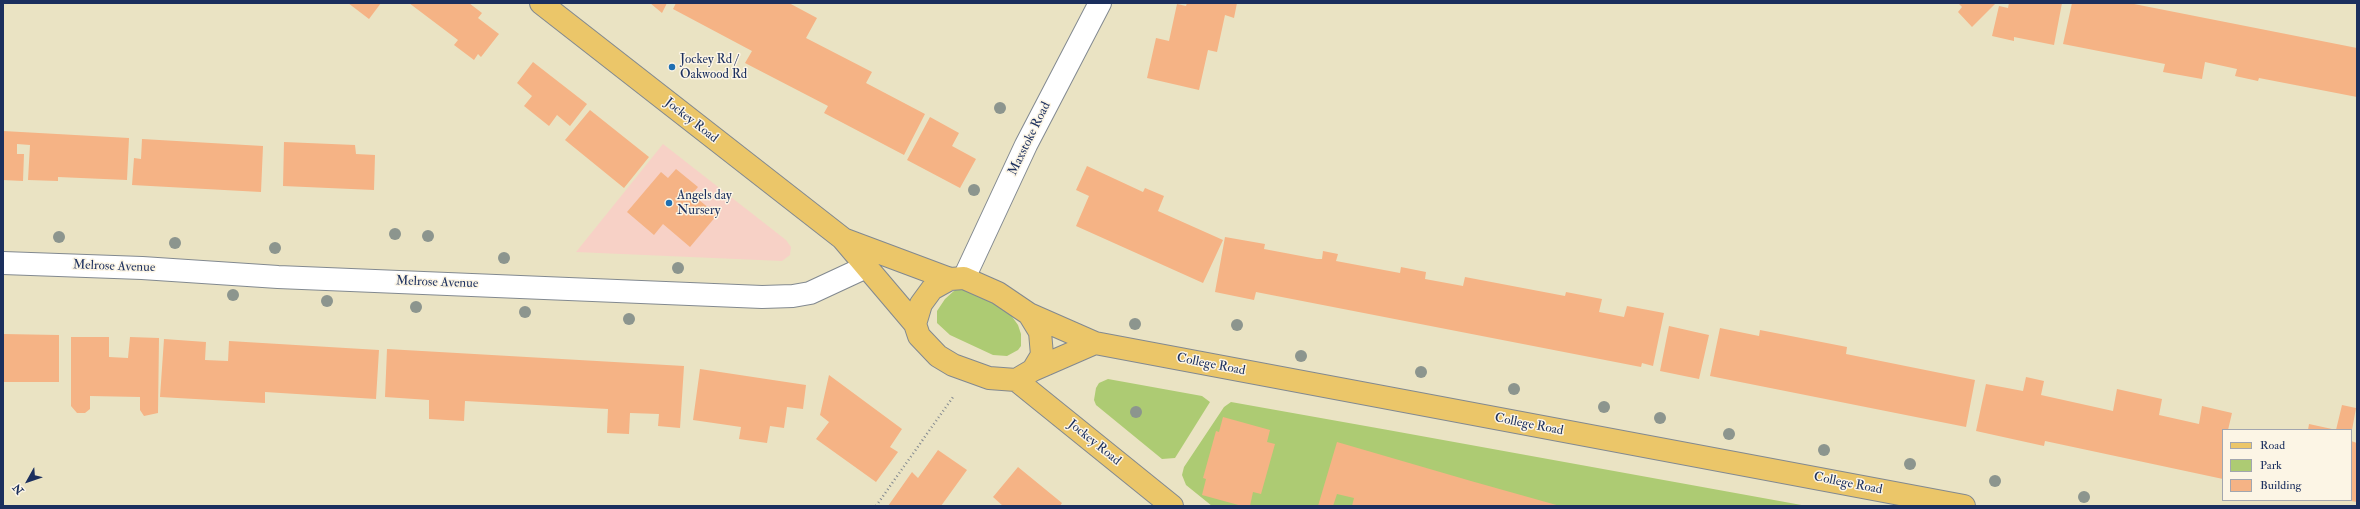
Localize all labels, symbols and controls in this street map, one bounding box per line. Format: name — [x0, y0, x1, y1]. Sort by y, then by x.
place label: Jockey Rd / Oakwood Rd — [680, 52, 747, 83]
marker: Jockey Rd / Oakwood Rd — [667, 62, 677, 72]
street label: Jockey Road — [661, 95, 721, 147]
street label: Maxstoke Road — [1005, 100, 1055, 178]
place label: Angels day Nursery — [677, 188, 732, 219]
marker: Angels day Nursery — [664, 198, 674, 208]
street label: Melrose Avenue — [73, 258, 155, 276]
street label: Melrose Avenue — [396, 274, 478, 292]
street label: College Road — [1175, 351, 1247, 379]
street label: College Road — [1493, 411, 1565, 439]
street label: Jockey Road — [1064, 417, 1124, 469]
legend — [2222, 429, 2352, 501]
text: Road — [2260, 438, 2285, 453]
text: Park — [2260, 458, 2282, 473]
north arrow — [8, 461, 48, 501]
street label: College Road — [1812, 470, 1884, 498]
text: Building — [2260, 478, 2301, 493]
text: N — [10, 481, 27, 497]

